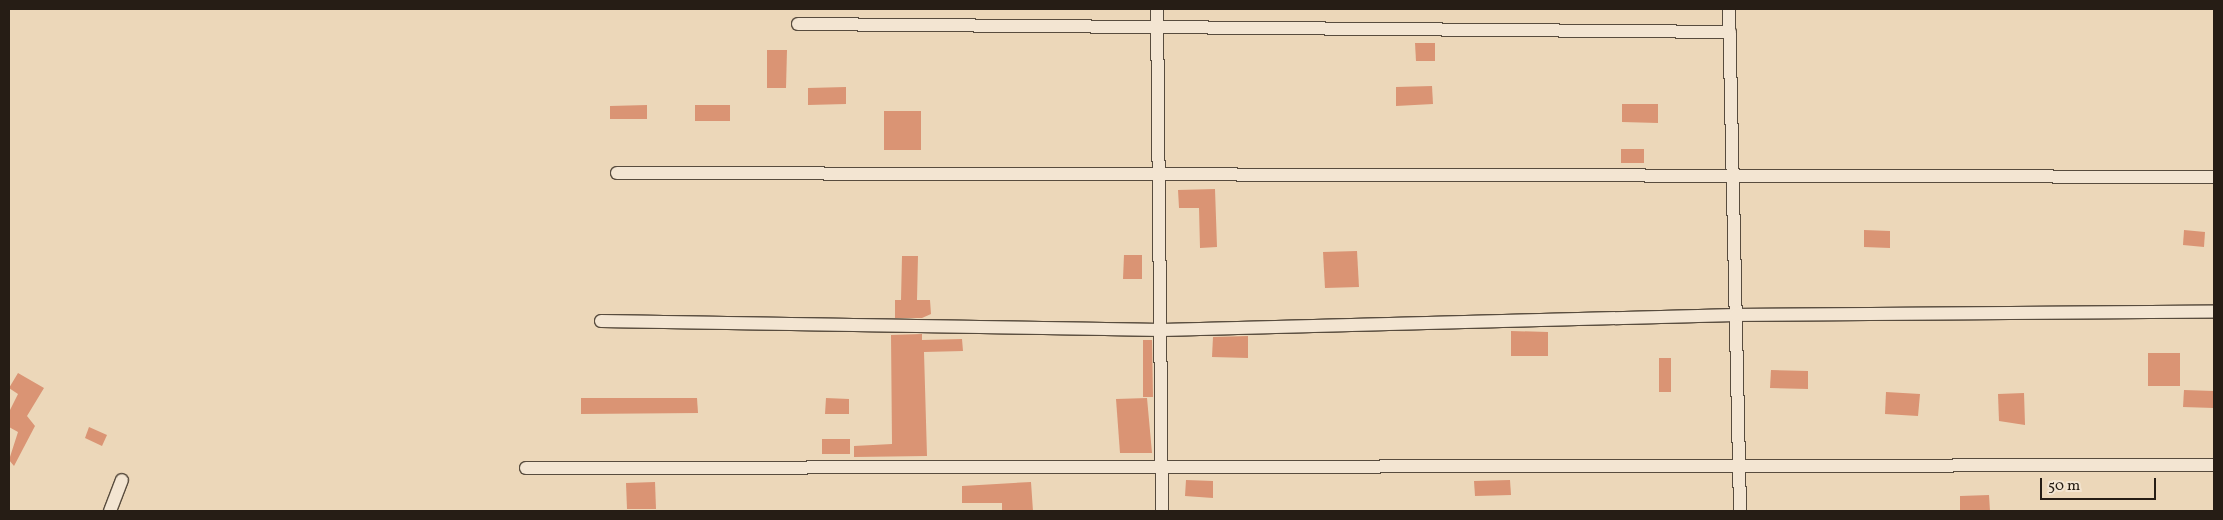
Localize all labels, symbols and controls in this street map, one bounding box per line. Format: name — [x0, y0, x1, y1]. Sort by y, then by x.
scale bar — [2043, 468, 2159, 500]
text: 50 m — [2048, 476, 2080, 497]

